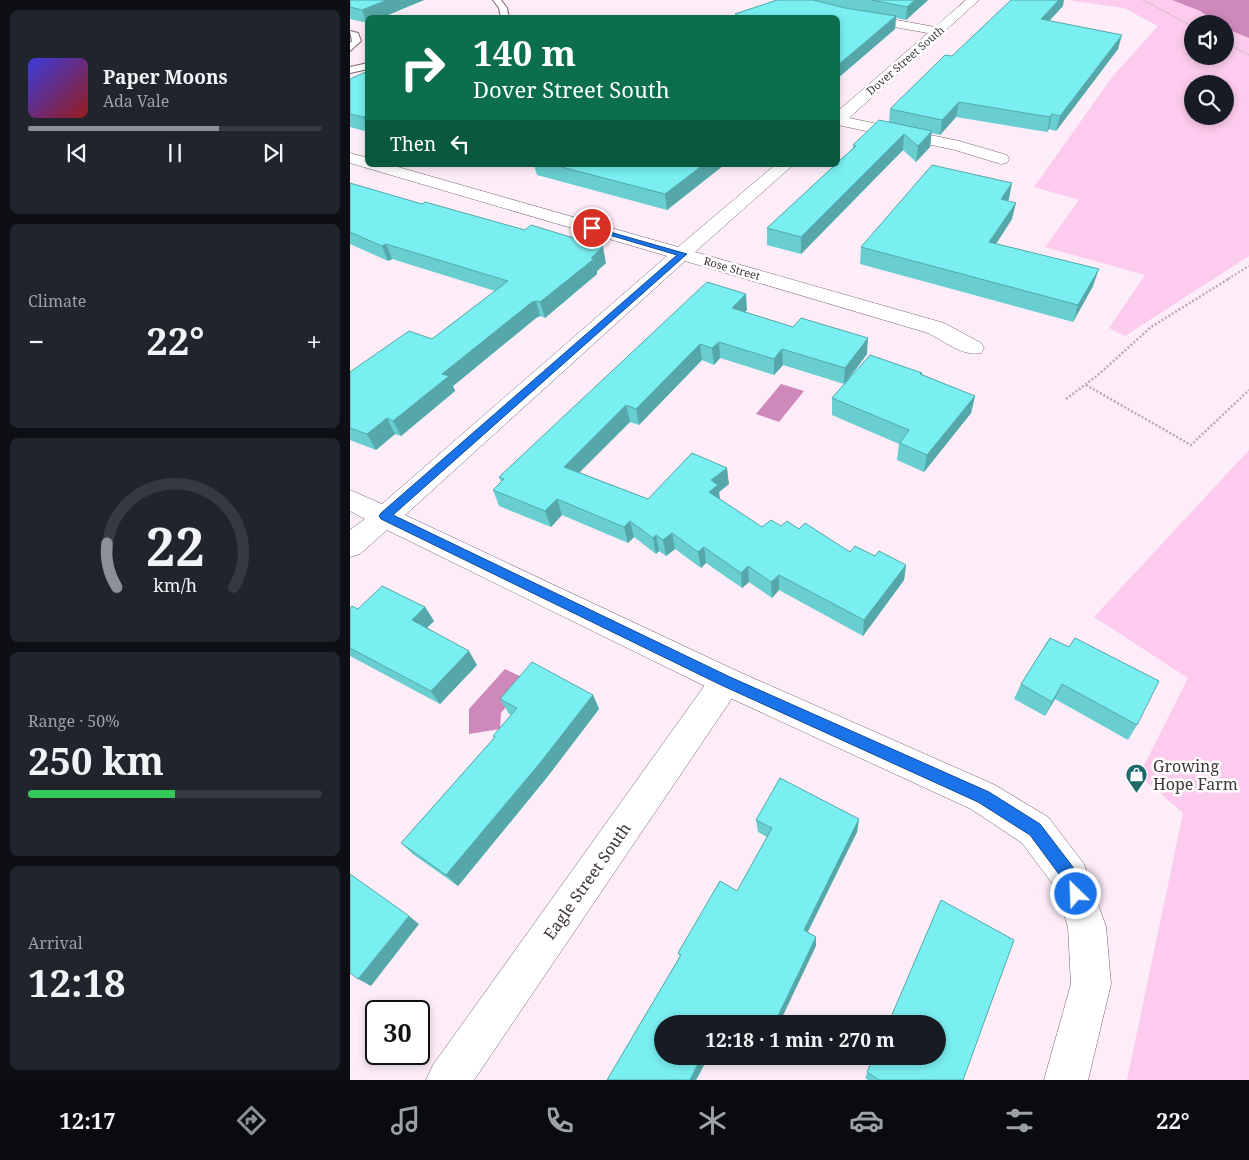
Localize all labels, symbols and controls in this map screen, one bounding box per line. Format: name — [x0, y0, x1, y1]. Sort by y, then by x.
map controls — [1184, 15, 1234, 125]
button: sound — [1184, 15, 1234, 65]
street label: Dover Street South — [863, 22, 947, 98]
text: 140 m — [473, 29, 576, 76]
icon: right — [390, 35, 455, 100]
text: Paper Moons — [103, 64, 228, 90]
text: Dover Street South — [473, 74, 670, 104]
button: search — [1184, 75, 1234, 125]
text: Ada Vale — [103, 90, 169, 112]
icon: left — [446, 130, 474, 158]
text: Then — [390, 131, 436, 157]
icon: previous — [63, 139, 91, 167]
icon: pause — [161, 139, 189, 167]
icon: next — [259, 139, 287, 167]
pin — [571, 207, 613, 249]
icon: arrive — [578, 214, 606, 242]
street label: Rose Street — [702, 253, 762, 283]
text: Climate — [28, 290, 86, 312]
text: 22° — [146, 314, 204, 366]
text: − — [28, 322, 44, 360]
text: + — [306, 322, 322, 360]
text: 22 — [146, 510, 204, 581]
text: km/h — [153, 573, 197, 597]
text: Range · 50% — [28, 710, 120, 732]
text: 250 km — [28, 734, 164, 786]
place label: Growing Hope Farm — [1153, 755, 1238, 795]
shop icon: Growing Hope Farm — [1125, 763, 1149, 794]
street label: Eagle Street South — [538, 818, 636, 944]
position arrow — [1049, 867, 1101, 919]
text: Arrival — [28, 932, 83, 954]
text: 12:18 — [28, 956, 125, 1008]
speed limit sign: 30 — [365, 1000, 430, 1065]
text: 12:18 · 1 min · 270 m — [705, 1027, 895, 1053]
icon: directions — [234, 1103, 269, 1138]
icon: music — [388, 1103, 423, 1138]
icon: phone — [542, 1103, 577, 1138]
icon: climate — [695, 1103, 730, 1138]
icon: car — [849, 1103, 884, 1138]
icon: filters — [1002, 1103, 1037, 1138]
text: 12:17 — [59, 1105, 116, 1135]
text: 22° — [1156, 1105, 1190, 1135]

